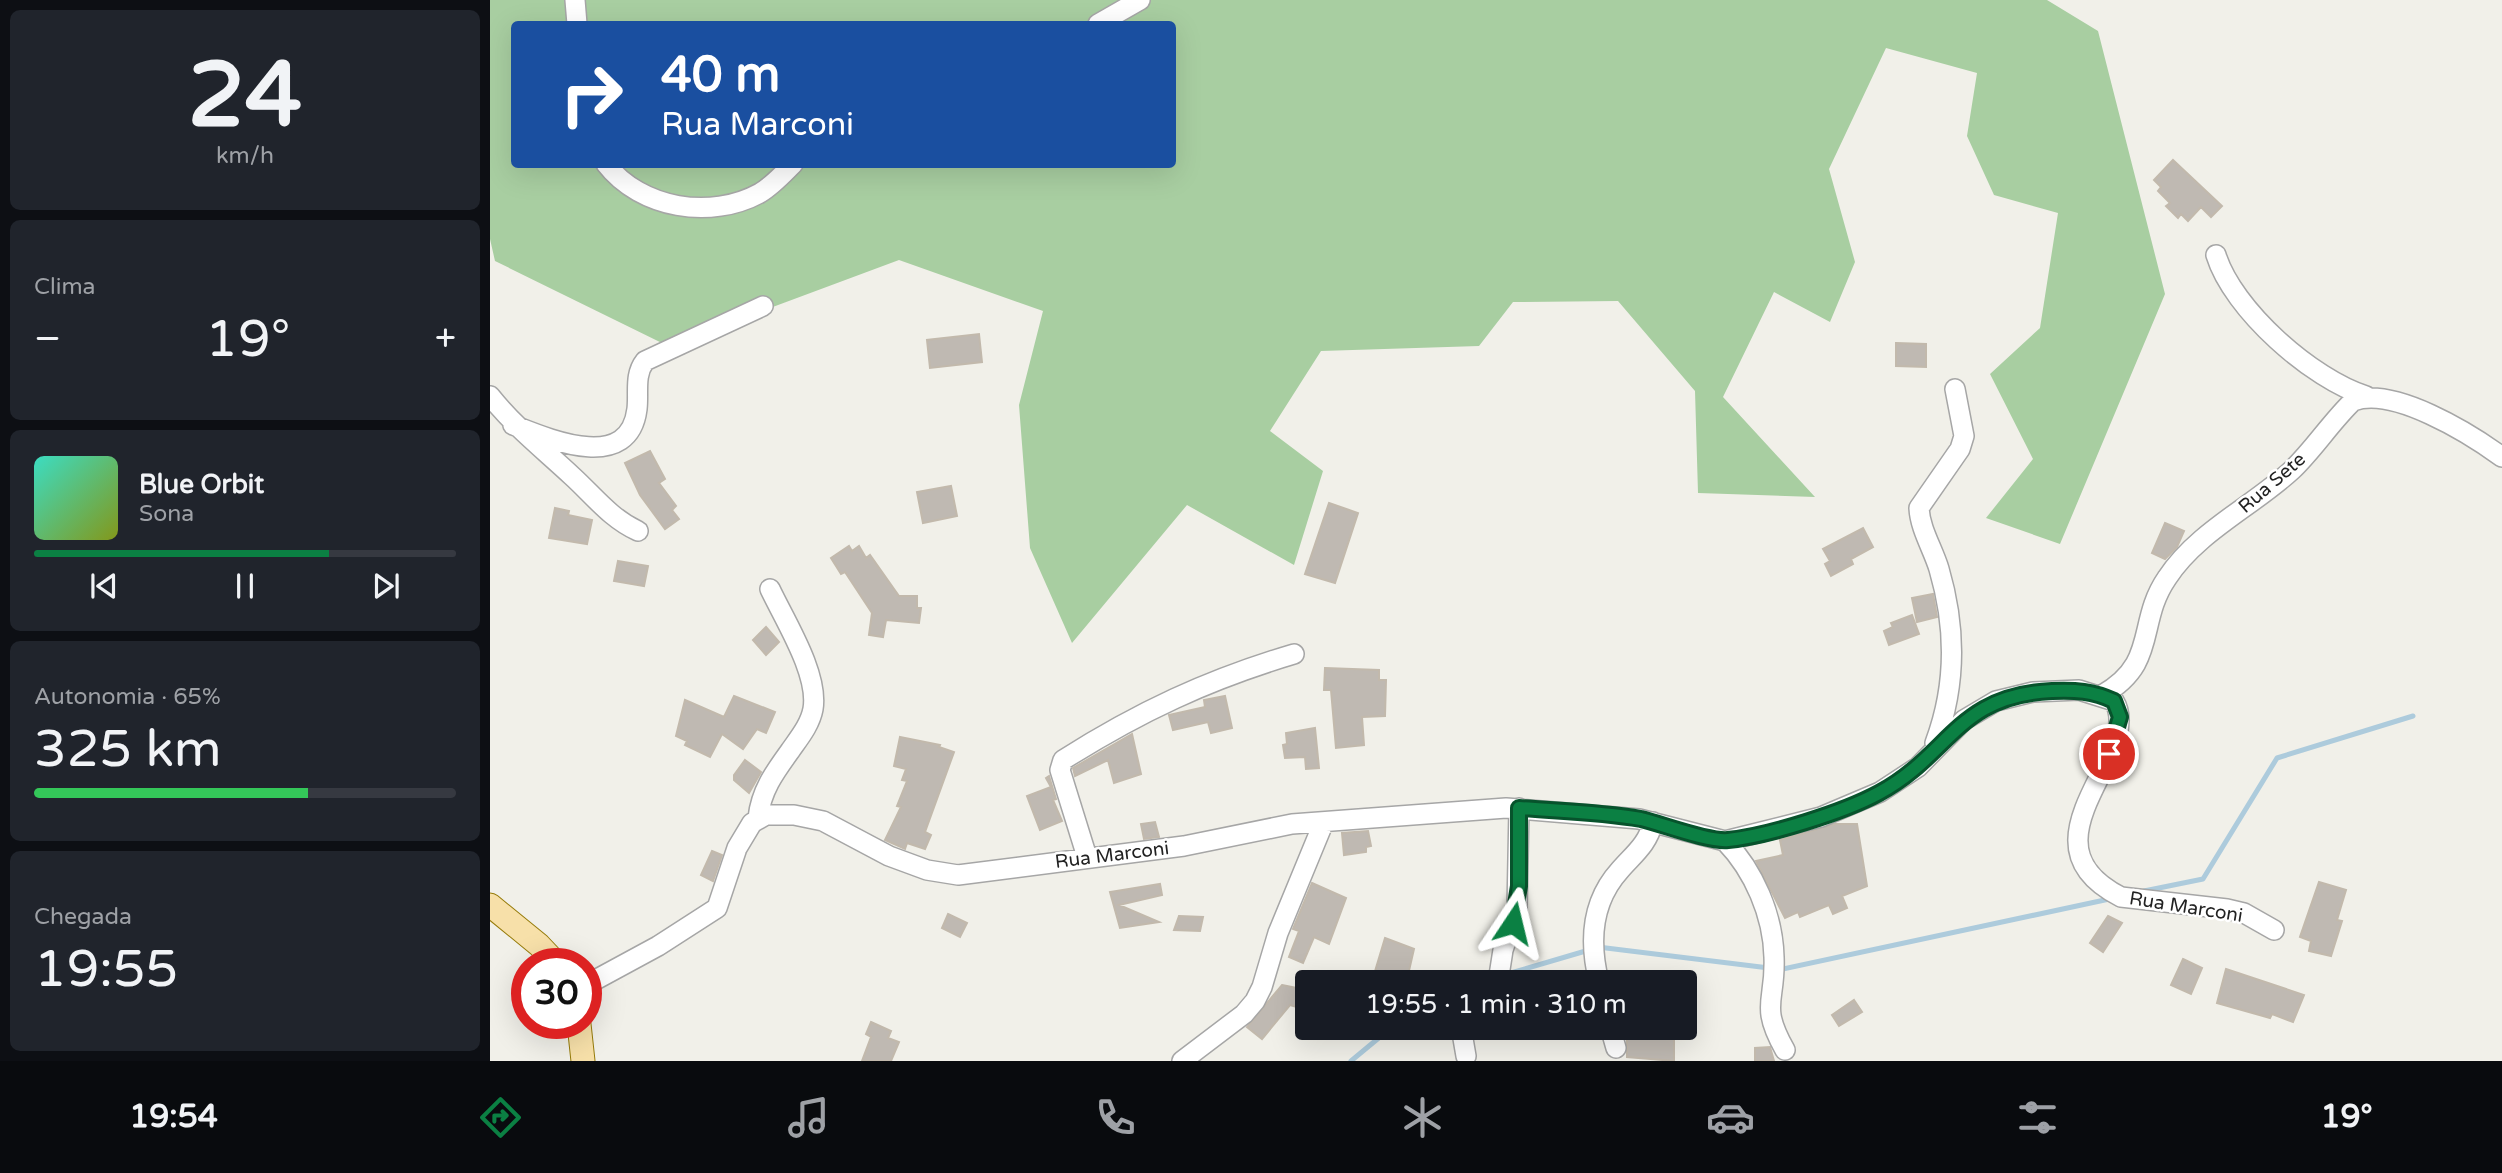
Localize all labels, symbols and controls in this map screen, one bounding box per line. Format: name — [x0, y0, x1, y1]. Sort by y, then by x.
text: 24 — [188, 41, 302, 151]
text: 40 m — [661, 46, 780, 105]
icon: right — [546, 49, 637, 140]
text: Rua Marconi — [661, 106, 854, 144]
text: km/h — [216, 142, 274, 170]
text: Clima — [34, 273, 95, 301]
text: 19° — [205, 308, 290, 371]
text: − — [34, 316, 61, 362]
text: + — [435, 316, 456, 362]
street label: Rua Sete — [2234, 448, 2310, 518]
text: Blue Orbit — [139, 469, 264, 500]
text: Sona — [139, 500, 194, 528]
icon: previous — [85, 567, 123, 605]
icon: pause — [226, 567, 264, 605]
icon: next — [367, 567, 405, 605]
text: Autonomia · 65% — [34, 683, 221, 711]
text: 325 km — [34, 718, 222, 781]
pin — [2079, 724, 2139, 784]
icon: arrive — [2090, 735, 2128, 773]
street label: Rua Marconi — [1054, 837, 1170, 873]
position arrow — [1476, 886, 1550, 960]
street label: Rua Marconi — [2128, 887, 2244, 927]
text: Chegada — [34, 903, 132, 931]
text: 19:55 — [34, 938, 178, 1001]
speed limit sign: 30 — [511, 948, 602, 1039]
text: 19:55 · 1 min · 310 m — [1365, 989, 1627, 1020]
icon: directions — [476, 1093, 525, 1142]
icon: music — [784, 1093, 833, 1142]
icon: phone — [1091, 1093, 1140, 1142]
icon: climate — [1398, 1093, 1447, 1142]
icon: car — [1706, 1093, 1755, 1142]
icon: filters — [2013, 1093, 2062, 1142]
text: 19:54 — [129, 1098, 218, 1136]
text: 19° — [2320, 1098, 2373, 1136]

